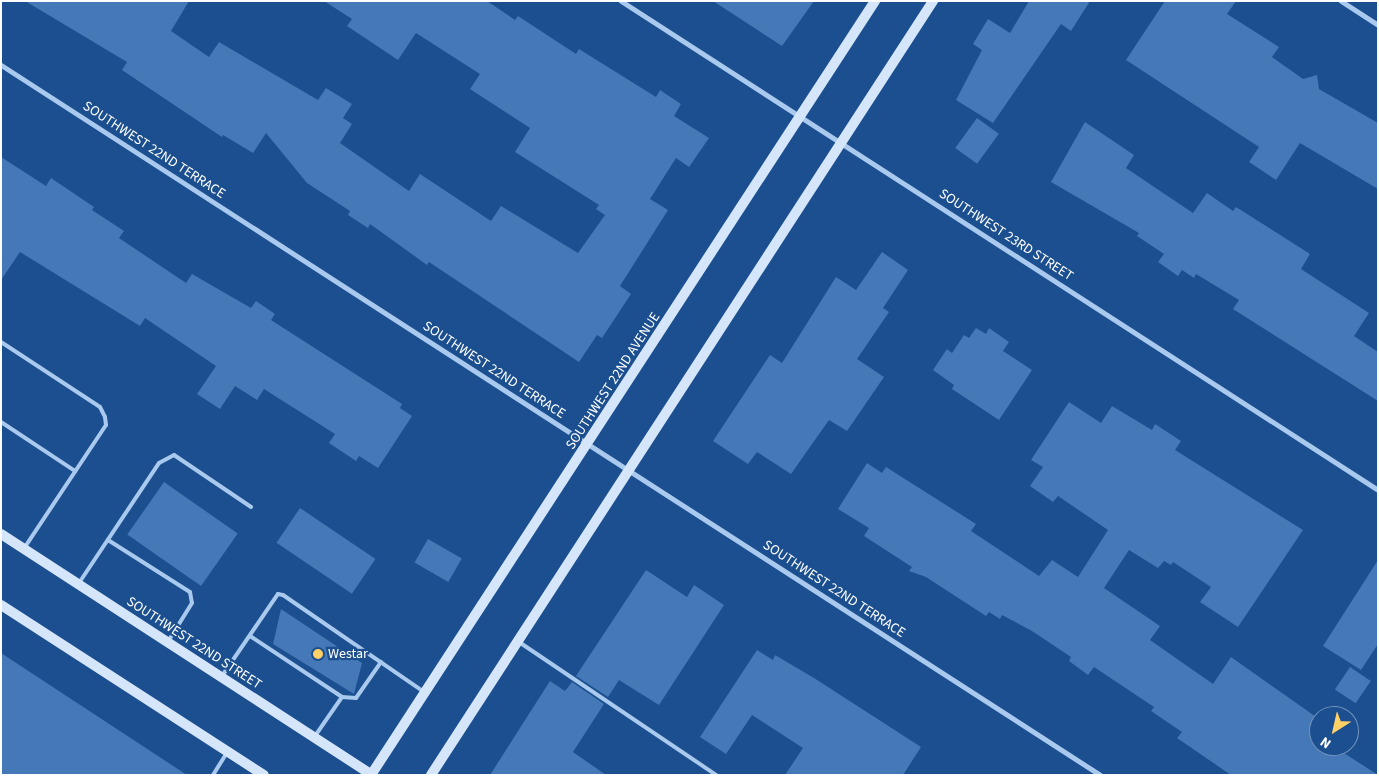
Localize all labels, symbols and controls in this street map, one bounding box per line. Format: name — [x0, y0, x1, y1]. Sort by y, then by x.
street label: SOUTHWEST 22ND TERRACE — [80, 98, 228, 202]
street label: SOUTHWEST 23RD STREET — [936, 185, 1076, 285]
street label: SOUTHWEST 22ND AVENUE — [562, 309, 664, 453]
street label: SOUTHWEST 22ND TERRACE — [420, 318, 568, 422]
street label: SOUTHWEST 22ND TERRACE — [760, 537, 908, 641]
street label: SOUTHWEST 22ND STREET — [123, 593, 265, 693]
place label: Westar — [328, 646, 368, 662]
marker: Westar — [312, 648, 324, 660]
north arrow — [1309, 706, 1359, 756]
text: N — [1316, 732, 1336, 753]

